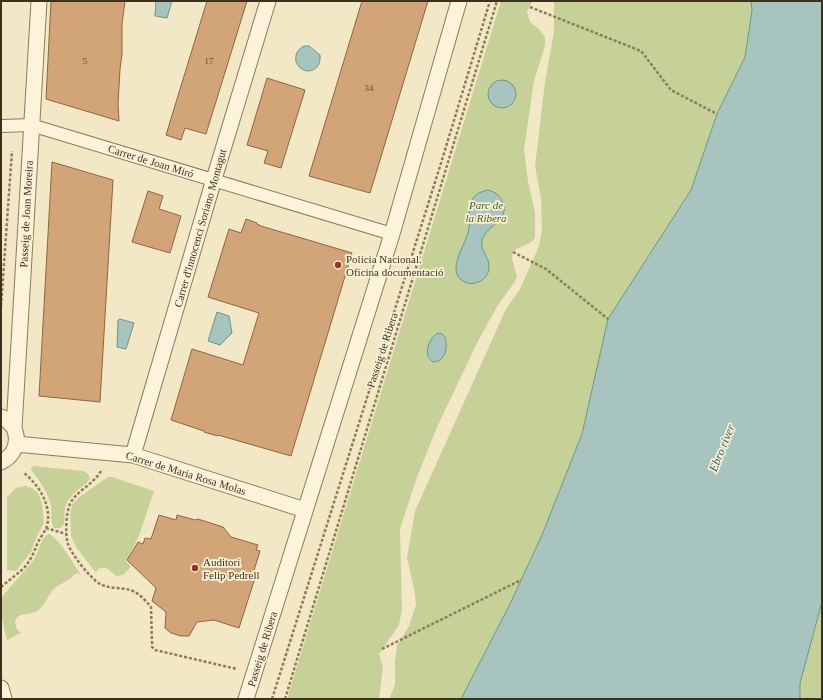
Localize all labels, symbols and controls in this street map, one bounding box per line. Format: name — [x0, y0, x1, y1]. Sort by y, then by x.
house number: 5 — [83, 56, 88, 66]
house number: 17 — [205, 56, 214, 66]
house number: 34 — [365, 83, 374, 93]
street label: Carrer de Joan Miró — [107, 142, 196, 180]
street label: Carrer d'Innocenci Soriano Montagut — [172, 147, 228, 309]
street label: Passeig de Joan Moreira — [17, 160, 35, 268]
park label: Parc de la Ribera — [465, 199, 507, 224]
place label: Policia Nacional. Oficina documentació — [346, 253, 444, 278]
marker: Policia Nacional. Oficina documentació — [333, 260, 343, 270]
street label: Passeig de Ribera — [364, 311, 400, 389]
water label: Ebro river — [706, 422, 738, 475]
street label: Carrer de Maria Rosa Molas — [124, 449, 248, 497]
place label: Auditori Felip Pedrell — [203, 556, 260, 581]
marker: Auditori Felip Pedrell — [190, 563, 200, 573]
street label: Passeig de Ribera — [245, 610, 279, 688]

